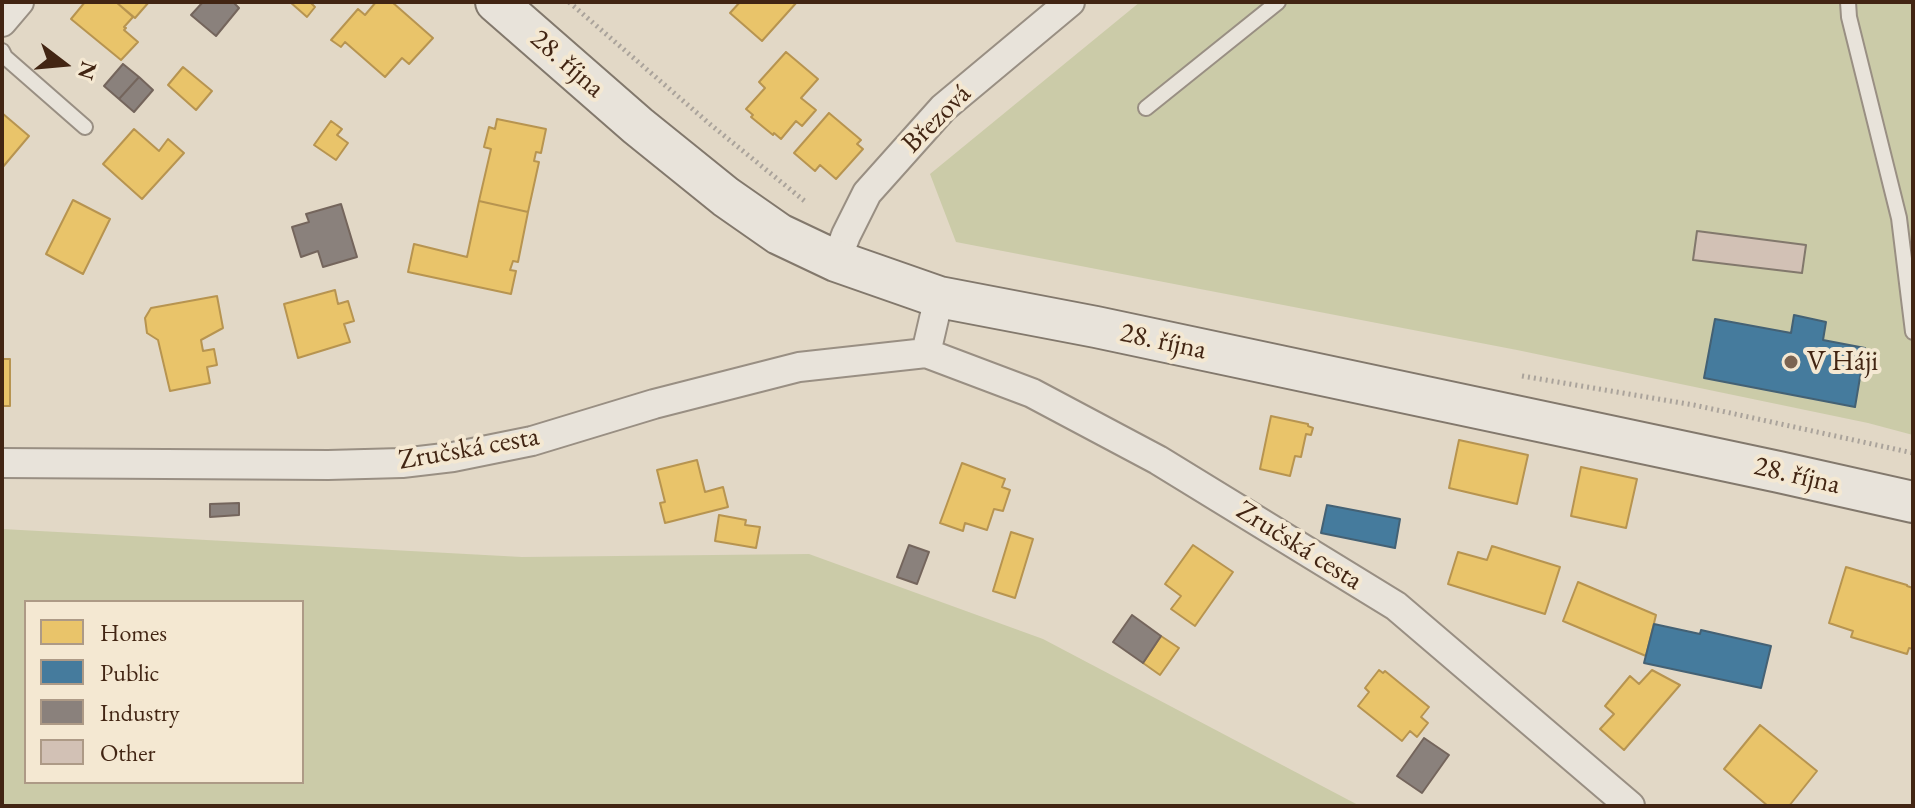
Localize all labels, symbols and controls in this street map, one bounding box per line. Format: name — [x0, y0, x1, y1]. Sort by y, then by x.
street label: 28. října — [523, 23, 611, 105]
north arrow — [24, 24, 104, 104]
text: N — [71, 58, 104, 83]
street label: Březová — [896, 78, 978, 160]
street label: 28. října — [1117, 316, 1209, 368]
place label: V Háji — [1807, 345, 1878, 379]
marker: V Háji — [1782, 353, 1800, 371]
street label: Zručská cesta — [396, 420, 542, 478]
street label: 28. října — [1751, 450, 1843, 502]
street label: Zručská cesta — [1230, 494, 1368, 598]
legend — [24, 600, 304, 784]
text: Homes — [100, 617, 167, 648]
text: Public — [100, 657, 159, 688]
text: Industry — [100, 697, 179, 728]
text: Other — [100, 737, 156, 768]

